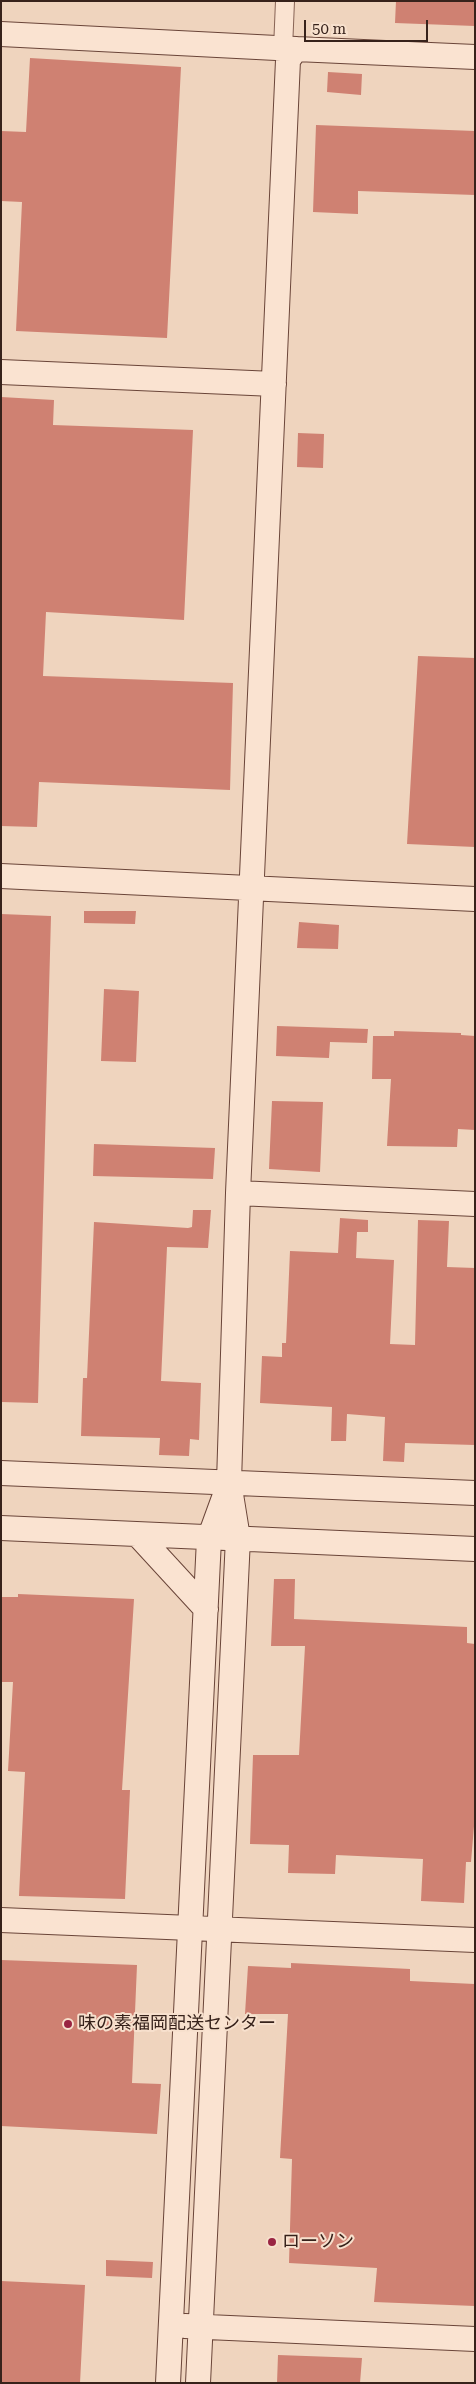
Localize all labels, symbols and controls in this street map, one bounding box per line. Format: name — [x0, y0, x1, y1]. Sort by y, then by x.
scale bar — [306, 10, 430, 42]
text: 50 m — [312, 20, 346, 38]
place label: 味の素福岡配送センター — [78, 2013, 276, 2035]
marker: 味の素福岡配送センター — [62, 2018, 74, 2030]
place label: ローソン — [282, 2231, 354, 2253]
marker: ローソン — [266, 2236, 278, 2248]

